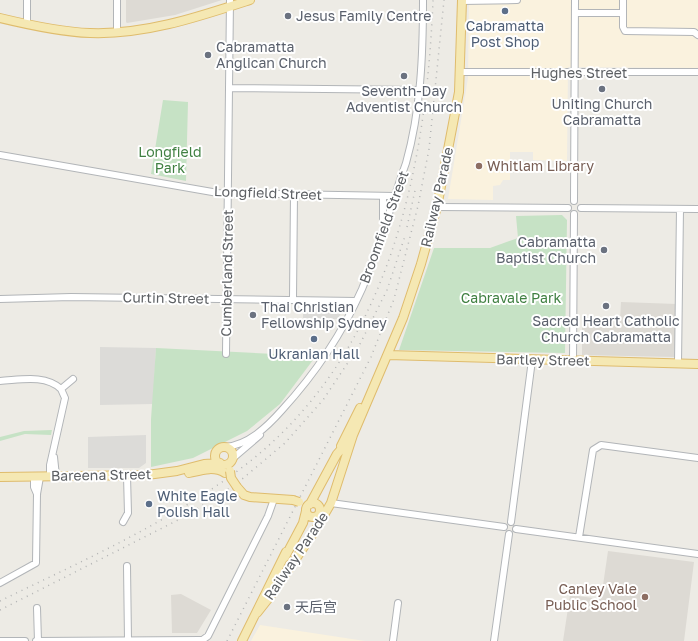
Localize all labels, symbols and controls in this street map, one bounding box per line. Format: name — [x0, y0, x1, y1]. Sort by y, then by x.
marker: Cabramatta Post Shop — [500, 6, 510, 16]
place label: Jesus Family Centre — [296, 7, 432, 24]
marker: Jesus Family Centre — [283, 11, 293, 21]
place label: Cabramatta Post Shop — [466, 17, 544, 50]
place label: Cabramatta Anglican Church — [216, 38, 327, 71]
marker: Cabramatta Anglican Church — [203, 50, 213, 60]
street label: Hughes Street — [531, 64, 627, 81]
marker: Seventh-Day Adventist Church — [399, 71, 409, 81]
place label: Seventh-Day Adventist Church — [346, 82, 462, 115]
marker: Uniting Church Cabramatta — [597, 84, 607, 94]
place label: Uniting Church Cabramatta — [552, 95, 652, 128]
park label: Longfield Park — [138, 143, 202, 176]
street label: Railway Parade — [417, 145, 456, 249]
place label: Whitlam Library — [487, 157, 594, 174]
marker: Whitlam Library — [474, 161, 484, 171]
street label: Broomfield Street — [355, 168, 412, 286]
street label: Longfield Street — [214, 182, 322, 203]
street label: Cumberland Street — [217, 209, 236, 337]
place label: Cabramatta Baptist Church — [496, 233, 596, 266]
marker: Cabramatta Baptist Church — [599, 245, 609, 255]
street label: Curtin Street — [123, 288, 209, 307]
park label: Cabravale Park — [461, 289, 561, 306]
place label: Thai Christian Fellowship Sydney — [261, 298, 387, 331]
marker: Sacred Heart Catholic Church Cabramatta — [601, 301, 611, 311]
marker: Thai Christian Fellowship Sydney — [248, 310, 258, 320]
place label: Sacred Heart Catholic Church Cabramatta — [532, 312, 680, 345]
marker: Ukranian Hall — [309, 334, 319, 344]
place label: Ukranian Hall — [268, 345, 360, 362]
street label: Bartley Street — [496, 350, 590, 369]
street label: Bareena Street — [51, 465, 151, 484]
place label: White Eagle Polish Hall — [157, 487, 237, 520]
marker: White Eagle Polish Hall — [144, 499, 154, 509]
street label: Railway Parade — [260, 509, 331, 603]
place label: Canley Vale Public School — [545, 580, 637, 613]
marker: Canley Vale Public School — [640, 592, 650, 602]
place label: 天后宫 — [295, 598, 337, 615]
marker: 天后宫 — [282, 602, 292, 612]

